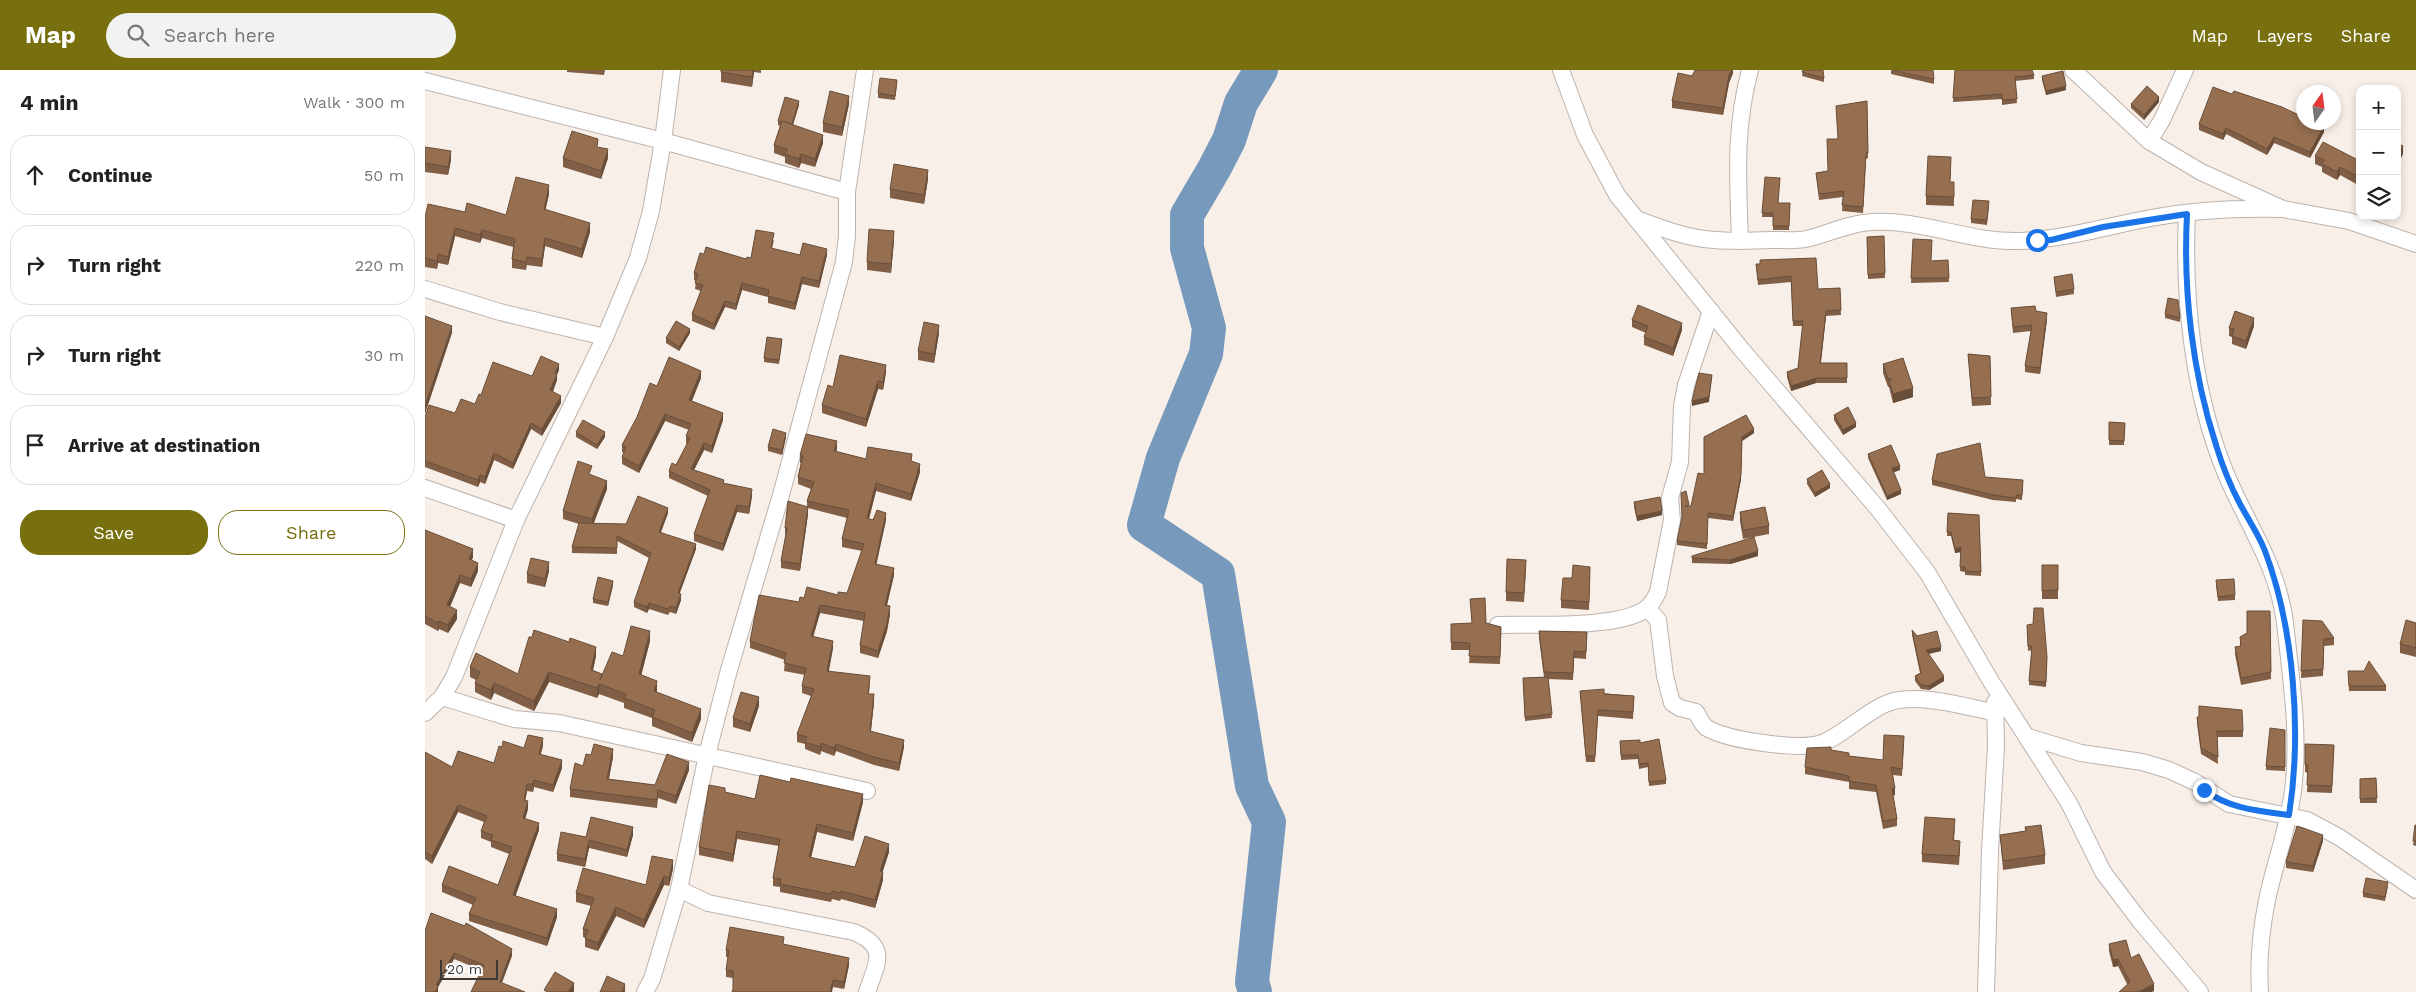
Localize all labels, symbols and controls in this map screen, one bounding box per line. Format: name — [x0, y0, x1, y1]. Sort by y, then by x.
search box — [106, 13, 456, 58]
text: Map — [25, 21, 76, 49]
icon: search — [124, 21, 152, 49]
text: Search here — [164, 24, 275, 47]
text: Map — [2191, 25, 2228, 46]
text: Layers — [2256, 25, 2313, 46]
text: Share — [2341, 25, 2391, 46]
north arrow — [2296, 85, 2341, 130]
map controls — [2356, 85, 2401, 220]
button: + — [2356, 85, 2401, 130]
text: 4 min — [20, 90, 78, 115]
text: Walk · 300 m — [303, 93, 405, 112]
button: − — [2356, 130, 2401, 175]
icon: ahead — [21, 161, 49, 189]
text: Continue — [68, 164, 152, 187]
text: 50 m — [364, 166, 404, 185]
button: layers — [2356, 175, 2401, 220]
route start — [2026, 229, 2049, 252]
icon: right — [21, 251, 49, 279]
text: Turn right — [68, 254, 161, 277]
text: 220 m — [355, 256, 404, 275]
icon: right — [21, 341, 49, 369]
text: Turn right — [68, 344, 161, 367]
text: 30 m — [364, 346, 404, 365]
icon: arrive — [21, 431, 49, 459]
text: Arrive at destination — [68, 434, 260, 457]
button: Save — [20, 510, 208, 555]
button: Share — [218, 510, 405, 555]
route end — [2193, 779, 2216, 802]
scale bar — [440, 957, 497, 980]
text: 20 m — [447, 961, 482, 977]

